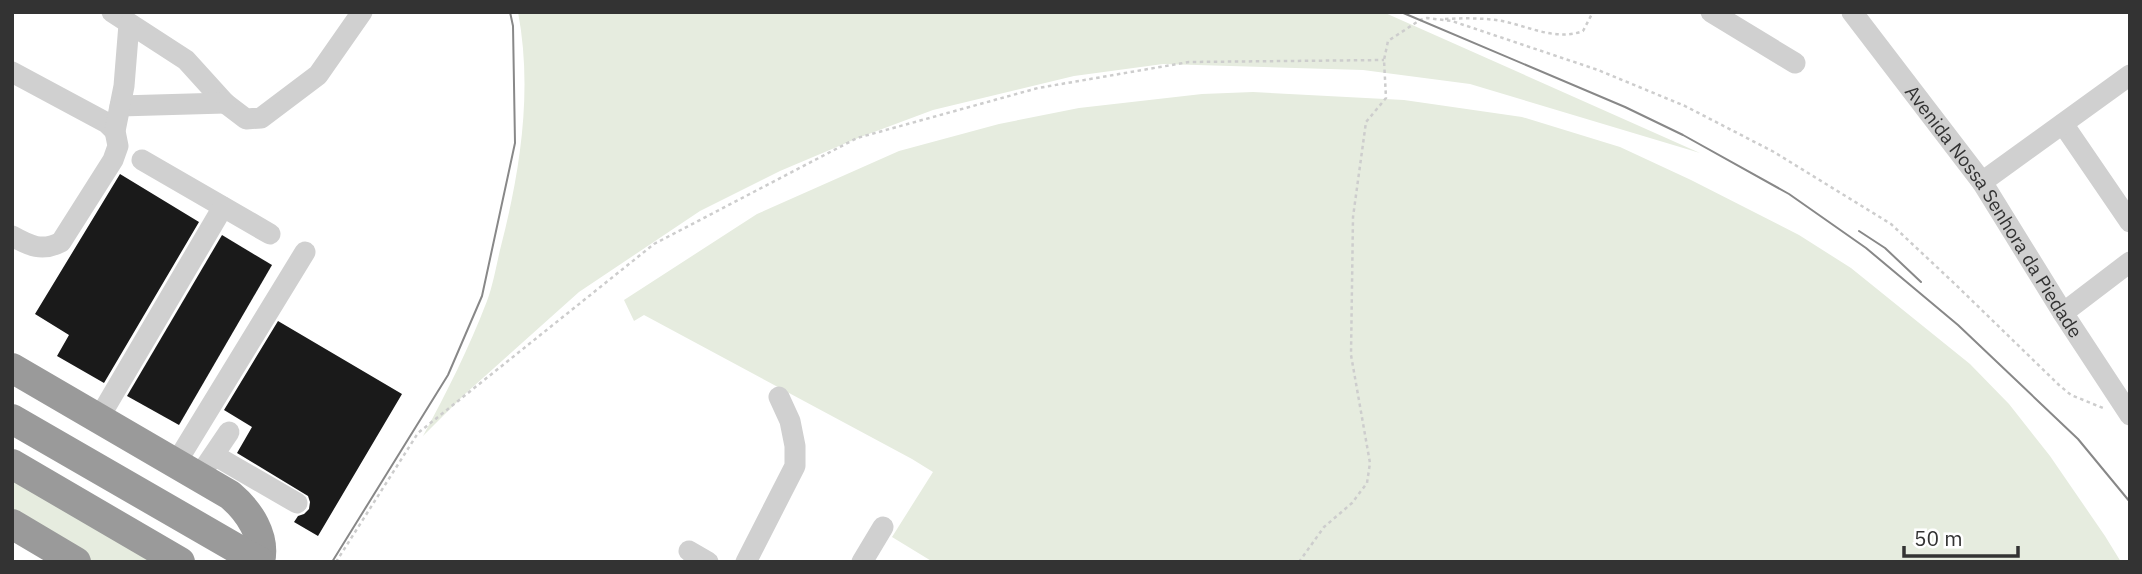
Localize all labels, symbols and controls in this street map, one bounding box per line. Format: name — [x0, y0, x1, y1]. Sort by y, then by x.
street label: Avenida Nossa Senhora da Piedade — [1900, 80, 2088, 342]
scale bar — [1904, 514, 2018, 558]
text: 50 m — [1914, 524, 1963, 552]

